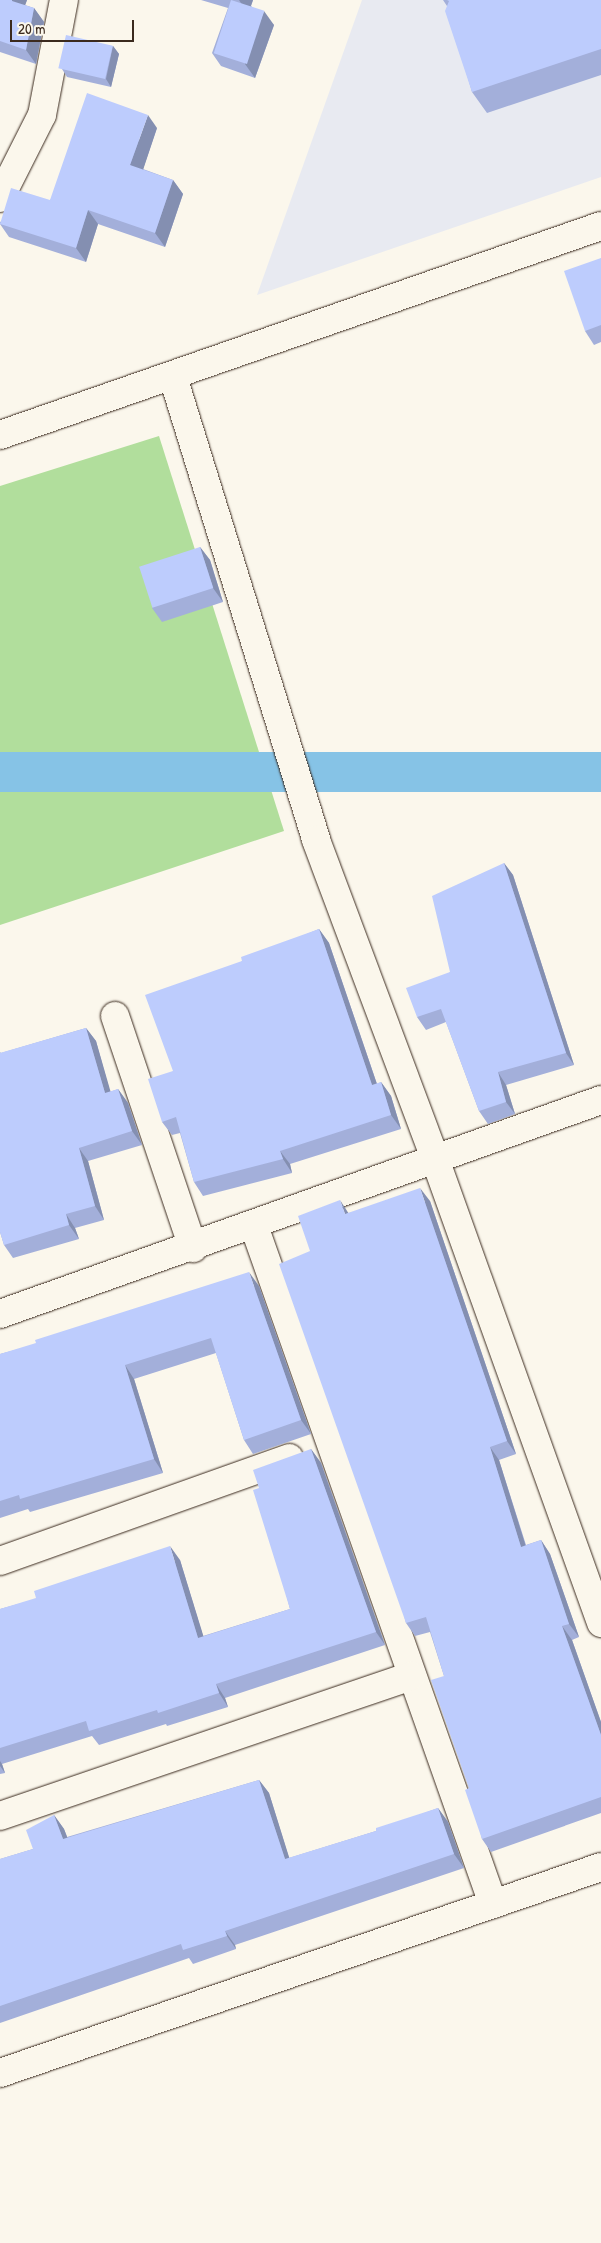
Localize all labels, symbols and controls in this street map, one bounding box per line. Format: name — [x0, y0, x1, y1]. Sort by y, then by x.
scale bar — [12, 10, 136, 42]
text: 20 m — [18, 18, 45, 39]

